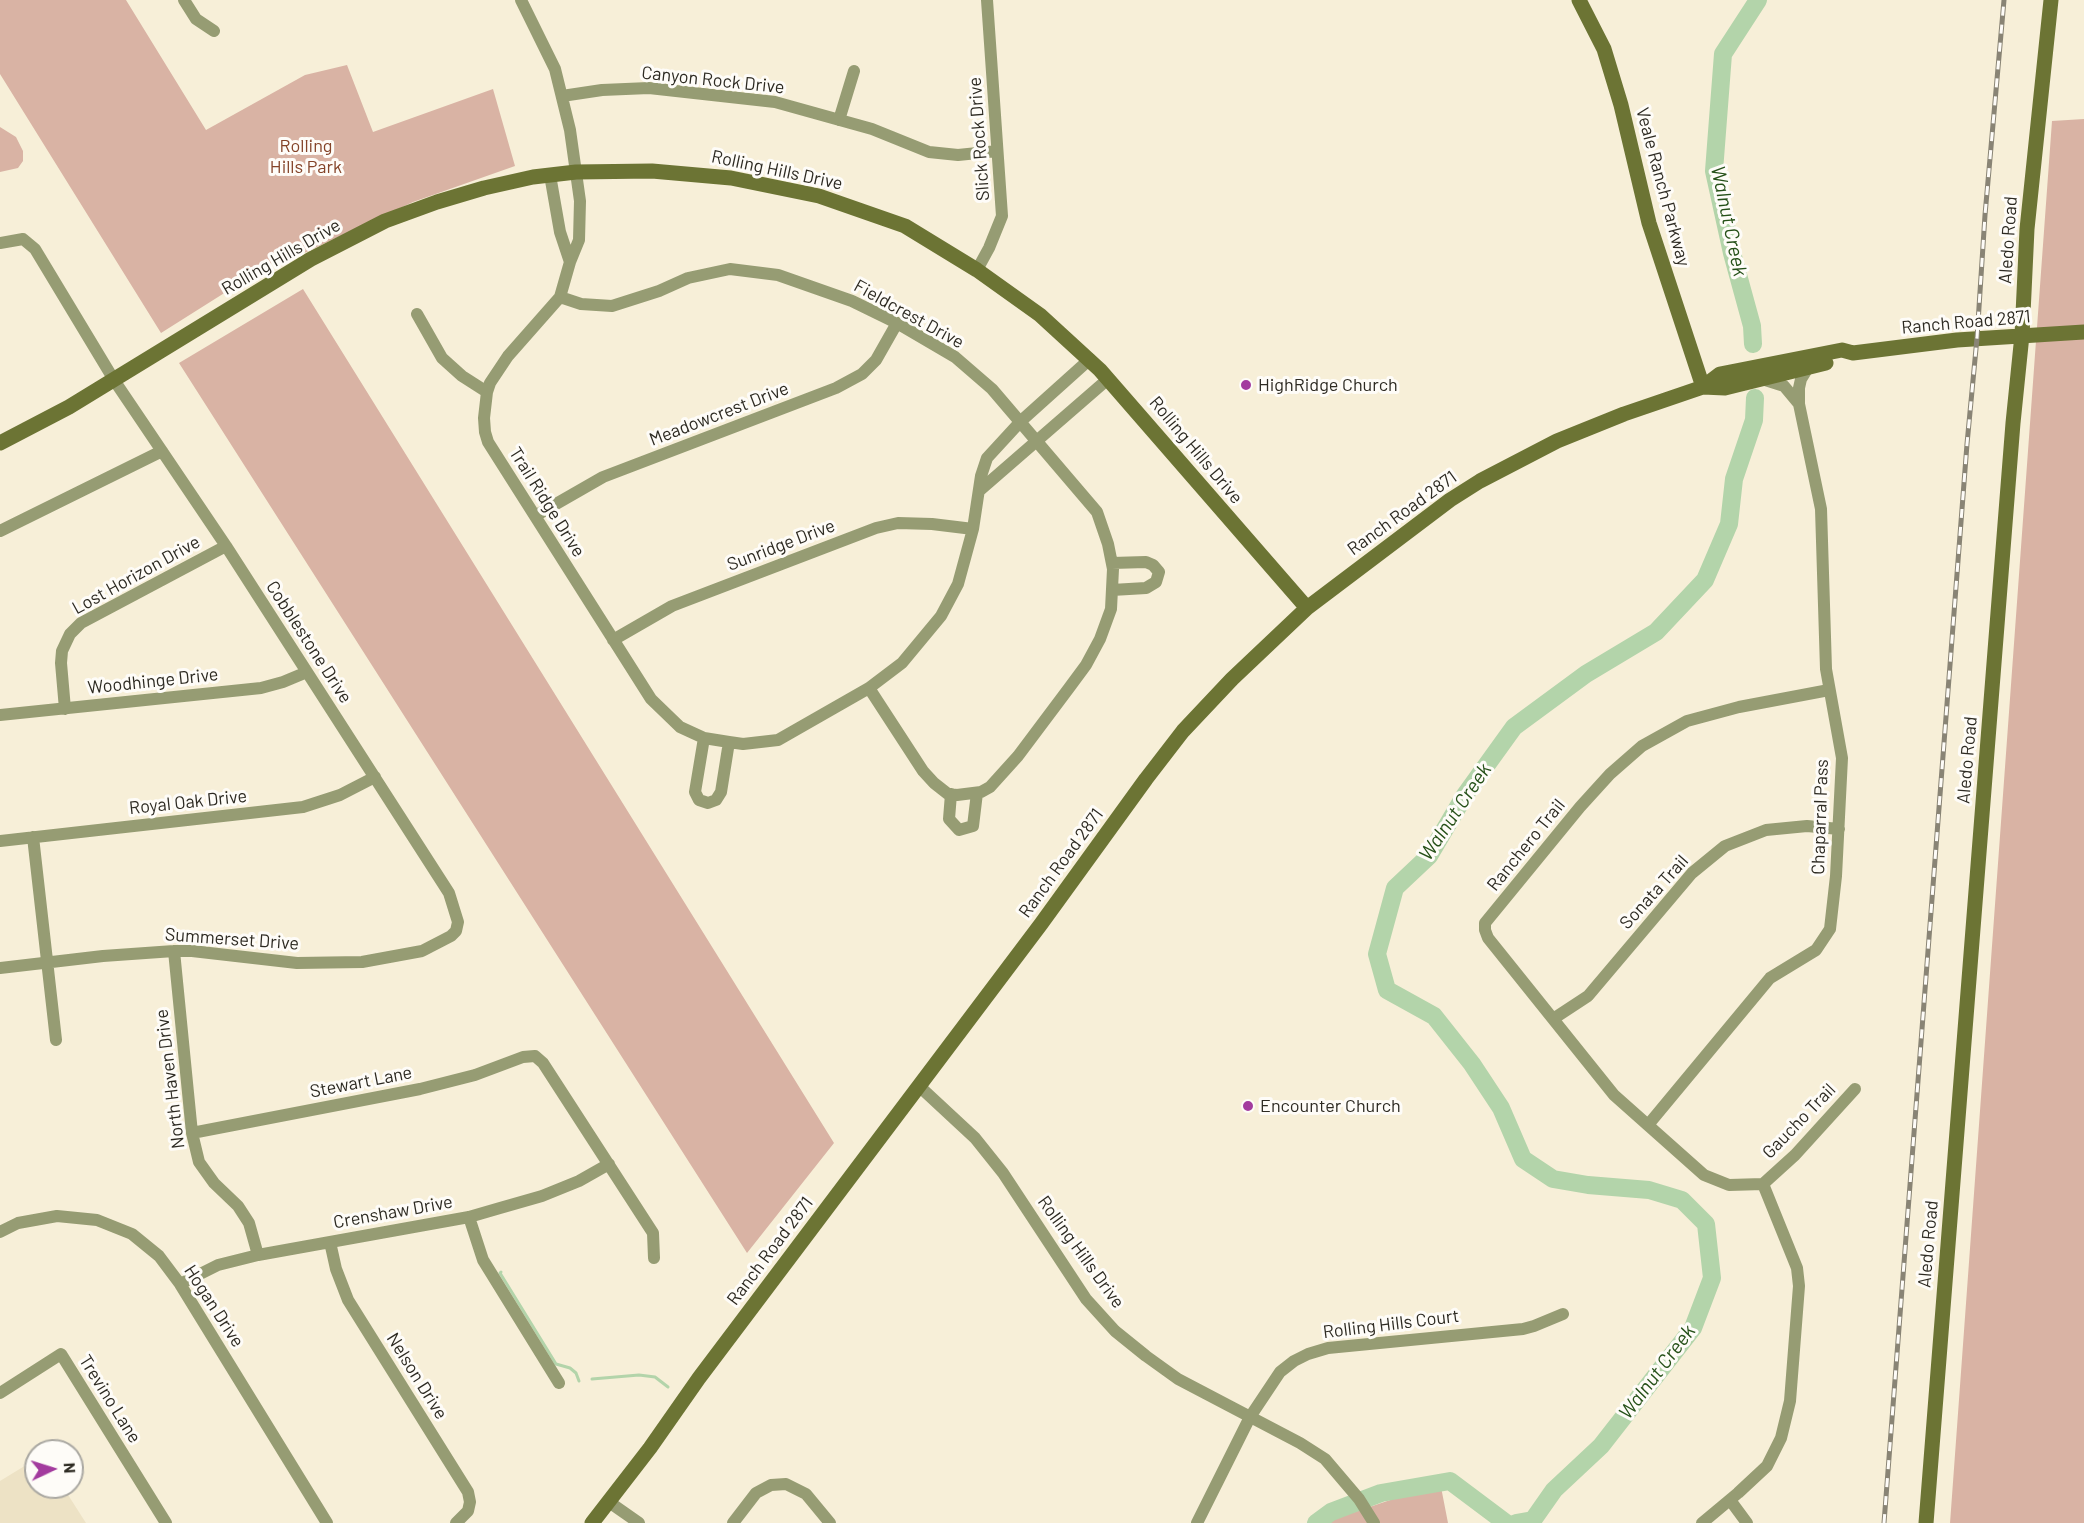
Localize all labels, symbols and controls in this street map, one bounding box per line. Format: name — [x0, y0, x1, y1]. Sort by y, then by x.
street label: Canyon Rock Drive — [641, 62, 785, 98]
street label: Slick Rock Drive — [964, 76, 994, 202]
street label: Veale Ranch Parkway — [1631, 105, 1695, 269]
park label: Rolling Hills Park — [270, 135, 342, 178]
street label: Rolling Hills Drive — [709, 146, 845, 194]
water label: Walnut Creek — [1706, 164, 1752, 278]
street label: Aledo Road — [1994, 196, 2022, 284]
street label: Rolling Hills Drive — [218, 214, 344, 300]
street label: Fieldcrest Drive — [850, 275, 968, 353]
street label: Ranch Road 2871 — [1900, 306, 2032, 338]
place label: HighRidge Church — [1258, 374, 1398, 396]
street label: Meadowcrest Drive — [646, 377, 792, 451]
marker: HighRidge Church — [1239, 378, 1253, 392]
street label: Rolling Hills Drive — [1145, 392, 1247, 508]
street label: Trail Ridge Drive — [505, 443, 589, 561]
street label: Ranch Road 2871 — [1343, 466, 1461, 560]
street label: Sunridge Drive — [724, 515, 838, 575]
street label: Lost Horizon Drive — [68, 531, 204, 619]
street label: Cobblestone Drive — [261, 577, 357, 707]
street label: Woodhinge Drive — [87, 663, 219, 699]
street label: Aledo Road — [1952, 715, 1982, 805]
water label: Walnut Creek — [1414, 759, 1496, 865]
street label: Chaparral Pass — [1807, 759, 1833, 875]
street label: Royal Oak Drive — [128, 785, 248, 819]
street label: Ranchero Trail — [1482, 795, 1570, 895]
street label: Ranch Road 2871 — [1014, 804, 1108, 922]
street label: Sonata Trail — [1615, 851, 1693, 933]
street label: Summerset Drive — [164, 924, 300, 954]
street label: North Haven Drive — [151, 1008, 189, 1150]
street label: Stewart Lane — [308, 1062, 414, 1102]
street label: Gaucho Trail — [1758, 1079, 1840, 1163]
place label: Encounter Church — [1260, 1095, 1401, 1117]
marker: Encounter Church — [1241, 1099, 1255, 1113]
street label: Crenshaw Drive — [332, 1191, 454, 1233]
street label: Rolling Hills Drive — [1033, 1192, 1129, 1312]
street label: Ranch Road 2871 — [722, 1193, 818, 1309]
street label: Aledo Road — [1913, 1199, 1943, 1289]
street label: Hogan Drive — [179, 1261, 249, 1351]
street label: Rolling Hills Court — [1322, 1305, 1460, 1343]
water label: Walnut Creek — [1614, 1320, 1700, 1424]
street label: Nelson Drive — [382, 1329, 452, 1423]
street label: Trevino Lane — [74, 1351, 146, 1447]
north arrow — [24, 1439, 84, 1499]
text: N — [61, 1462, 80, 1474]

